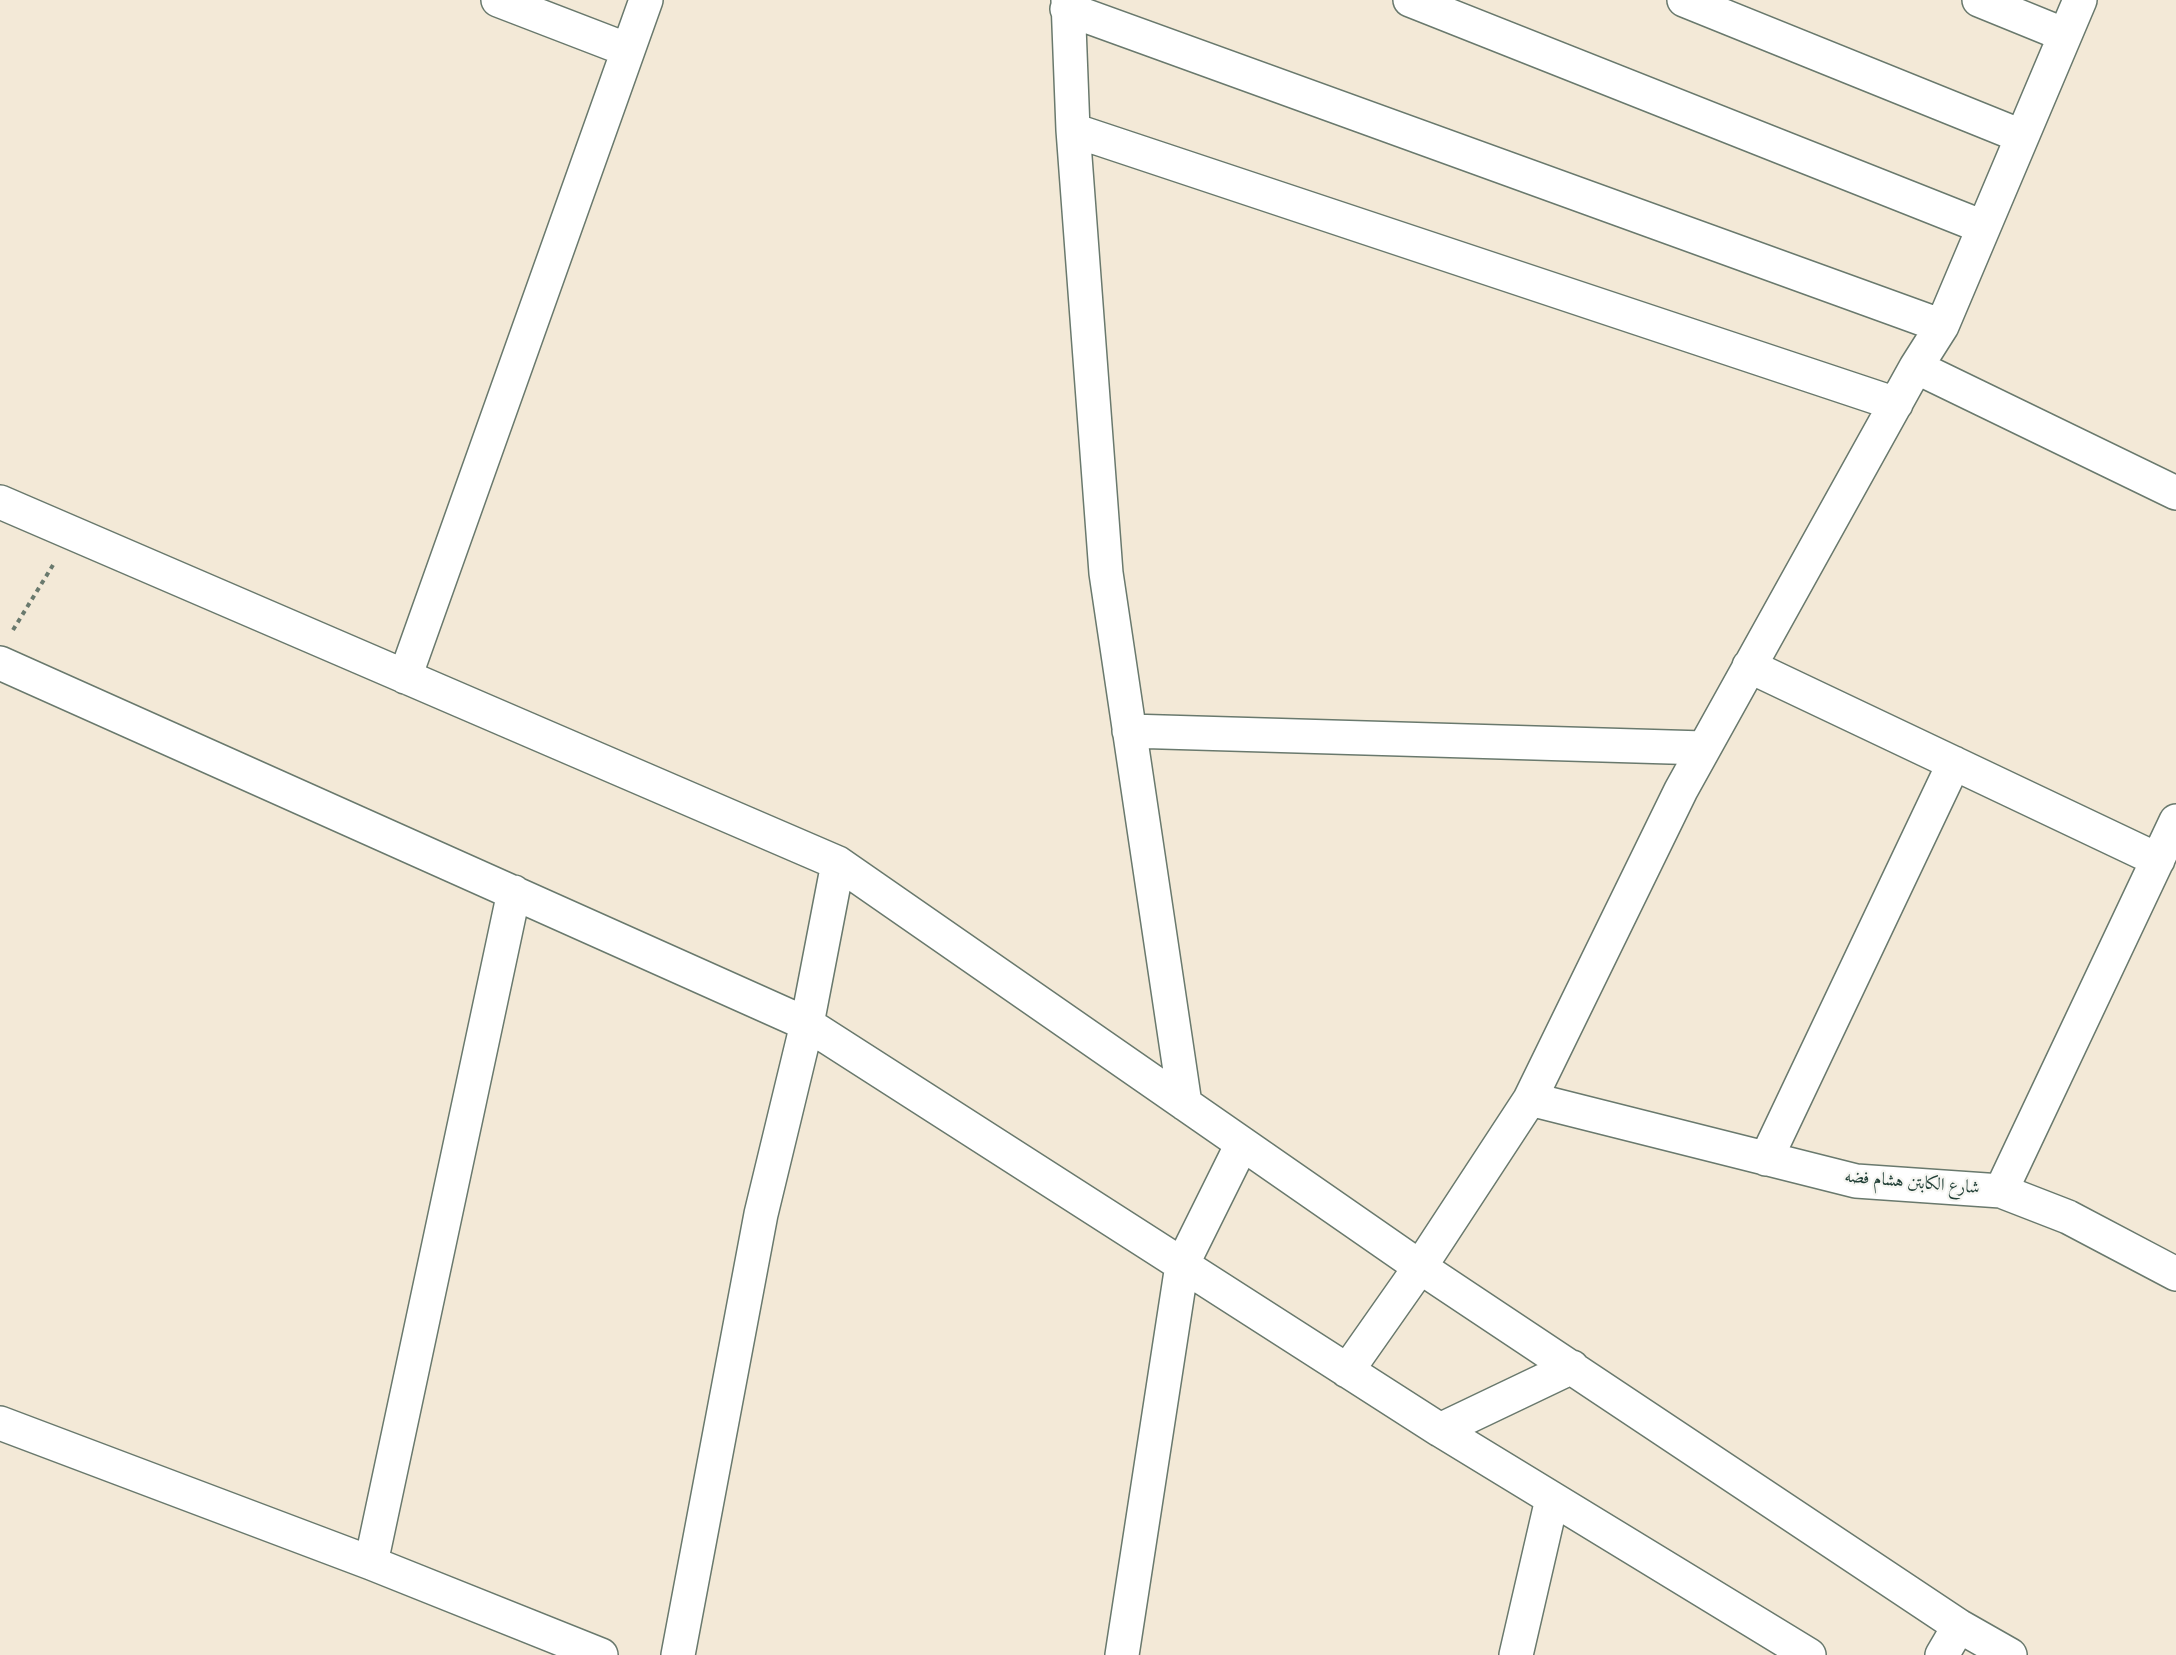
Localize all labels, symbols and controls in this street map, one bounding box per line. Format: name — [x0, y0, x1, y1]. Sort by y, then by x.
street label: شارع الكابتن هشام فضه — [1844, 1166, 1980, 1200]

